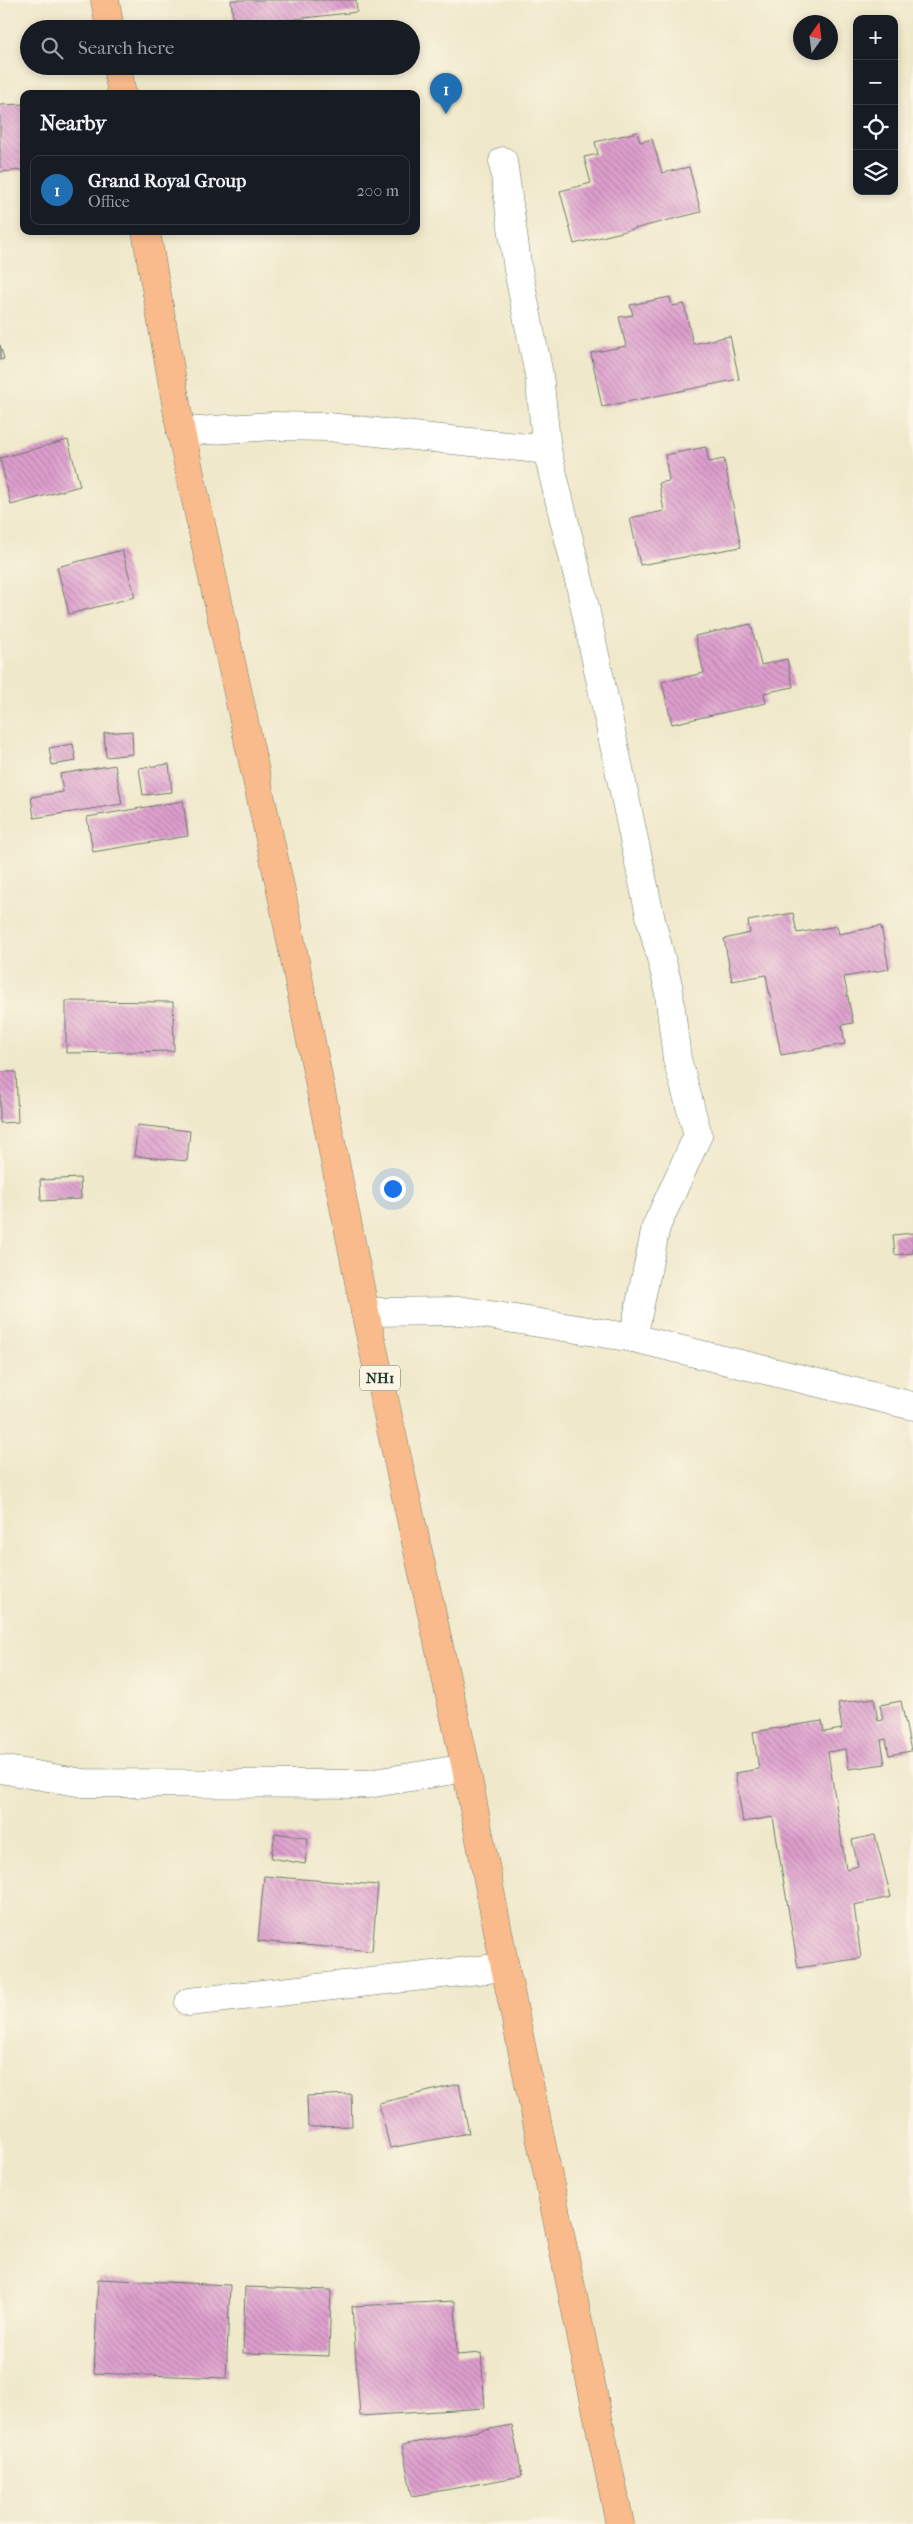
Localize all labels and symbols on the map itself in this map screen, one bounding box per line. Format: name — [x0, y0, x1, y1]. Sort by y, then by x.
north arrow — [793, 15, 838, 60]
pin: 1 — [430, 73, 462, 114]
your location — [380, 1176, 406, 1202]
road number: NH1 — [360, 1366, 400, 1390]

